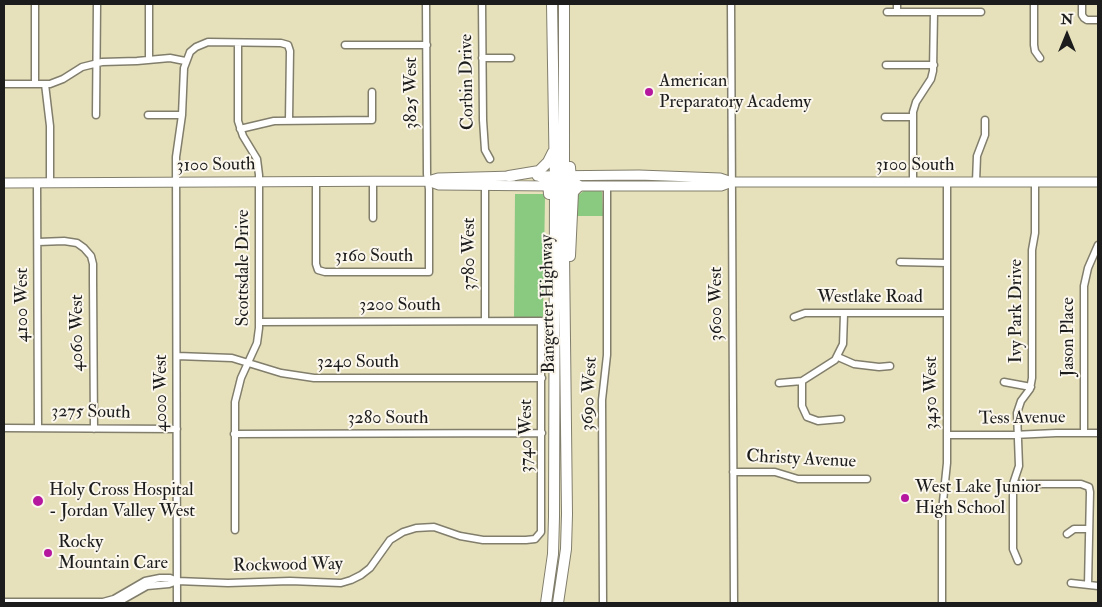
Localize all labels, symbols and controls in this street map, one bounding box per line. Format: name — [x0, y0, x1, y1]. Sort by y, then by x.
north arrow — [1042, 10, 1092, 60]
text: N — [1061, 11, 1073, 28]
street label: Corbin Drive — [456, 34, 480, 130]
street label: 3825 West — [401, 57, 423, 129]
place label: American Preparatory Academy — [659, 71, 811, 114]
marker: American Preparatory Academy — [643, 86, 655, 98]
street label: 3100 South — [176, 155, 256, 177]
street label: 3100 South — [876, 155, 954, 177]
street label: Scottsdale Drive — [233, 209, 255, 327]
street label: 3780 West — [459, 218, 481, 290]
street label: Bangerter Highway — [537, 234, 561, 374]
street label: 3160 South — [335, 246, 413, 268]
street label: Ivy Park Drive — [1006, 259, 1028, 363]
street label: 3600 West — [706, 267, 728, 341]
street label: 4100 West — [12, 268, 34, 342]
street label: Westlake Road — [817, 287, 923, 309]
street label: 4060 West — [67, 294, 89, 372]
street label: 3200 South — [359, 295, 441, 317]
street label: Jason Place — [1058, 297, 1080, 377]
street label: 3240 South — [317, 352, 399, 374]
street label: 4000 West — [151, 354, 173, 432]
street label: 3690 West — [577, 356, 603, 432]
street label: 3450 West — [921, 356, 943, 430]
street label: 3740 West — [516, 399, 538, 473]
street label: 3275 South — [51, 402, 131, 424]
street label: Tess Avenue — [978, 407, 1066, 431]
street label: 3280 South — [348, 408, 428, 430]
street label: Christy Avenue — [746, 446, 856, 474]
place label: West Lake Junior High School — [915, 477, 1041, 520]
place label: Holy Cross Hospital - Jordan Valley West — [49, 480, 195, 522]
marker: West Lake Junior High School — [899, 492, 911, 504]
marker: Holy Cross Hospital - Jordan Valley West — [31, 494, 45, 508]
place label: Rocky Mountain Care — [58, 532, 168, 574]
marker: Rocky Mountain Care — [42, 547, 54, 559]
street label: Rockwood Way — [233, 554, 343, 578]

